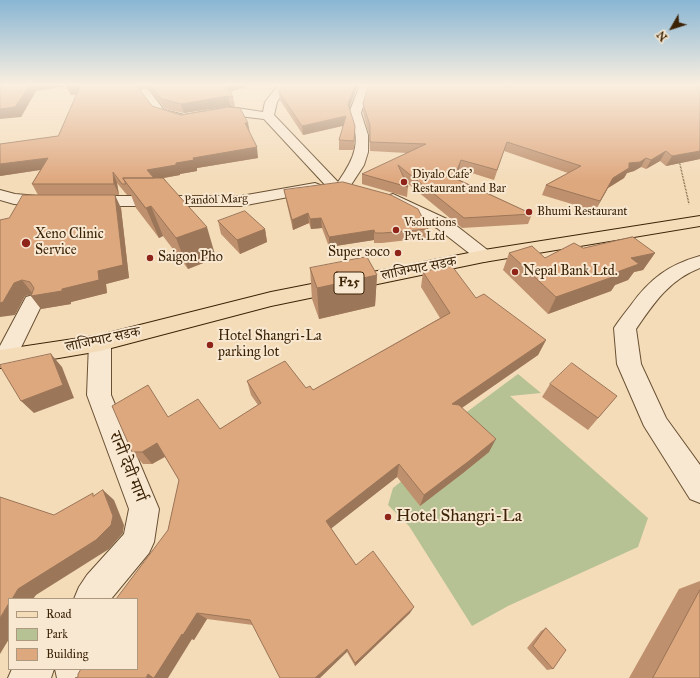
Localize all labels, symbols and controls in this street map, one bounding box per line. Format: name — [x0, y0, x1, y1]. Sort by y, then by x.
north arrow — [652, 8, 692, 48]
text: N — [654, 28, 670, 44]
place label: Diyalo Cafe' Restaurant and Bar — [412, 168, 506, 196]
marker: Diyalo Cafe' Restaurant and Bar — [399, 177, 409, 187]
street label: Pandol Marg — [184, 192, 248, 208]
place label: Bhumi Restaurant — [537, 205, 628, 219]
marker: Bhumi Restaurant — [524, 207, 534, 217]
place label: Vsolutions Pvt. Ltd — [404, 216, 456, 244]
marker: Vsolutions Pvt. Ltd — [391, 225, 401, 235]
place label: Xeno Clinic Service — [35, 227, 104, 260]
marker: Xeno Clinic Service — [20, 237, 32, 249]
place label: Super soco — [328, 245, 390, 261]
marker: Super soco — [393, 248, 403, 258]
place label: Saigon Pho — [158, 250, 223, 266]
marker: Saigon Pho — [145, 253, 155, 263]
street label: लाजिम्पाट सडक — [380, 253, 458, 285]
place label: Nepal Bank Ltd. — [523, 264, 618, 280]
marker: Nepal Bank Ltd. — [510, 267, 520, 277]
road number: F25 — [334, 272, 364, 294]
street label: लाजिम्पाट सडक — [64, 324, 142, 356]
place label: Hotel Shangri-La parking lot — [218, 329, 322, 362]
marker: Hotel Shangri-La parking lot — [205, 340, 215, 350]
street label: रानी देवी मार्ग — [104, 429, 150, 505]
place label: Hotel Shangri-La — [396, 507, 522, 527]
marker: Hotel Shangri-La — [383, 512, 393, 522]
legend — [8, 598, 138, 670]
text: Road — [46, 607, 72, 621]
text: Park — [46, 627, 68, 641]
text: Building — [46, 647, 88, 661]

